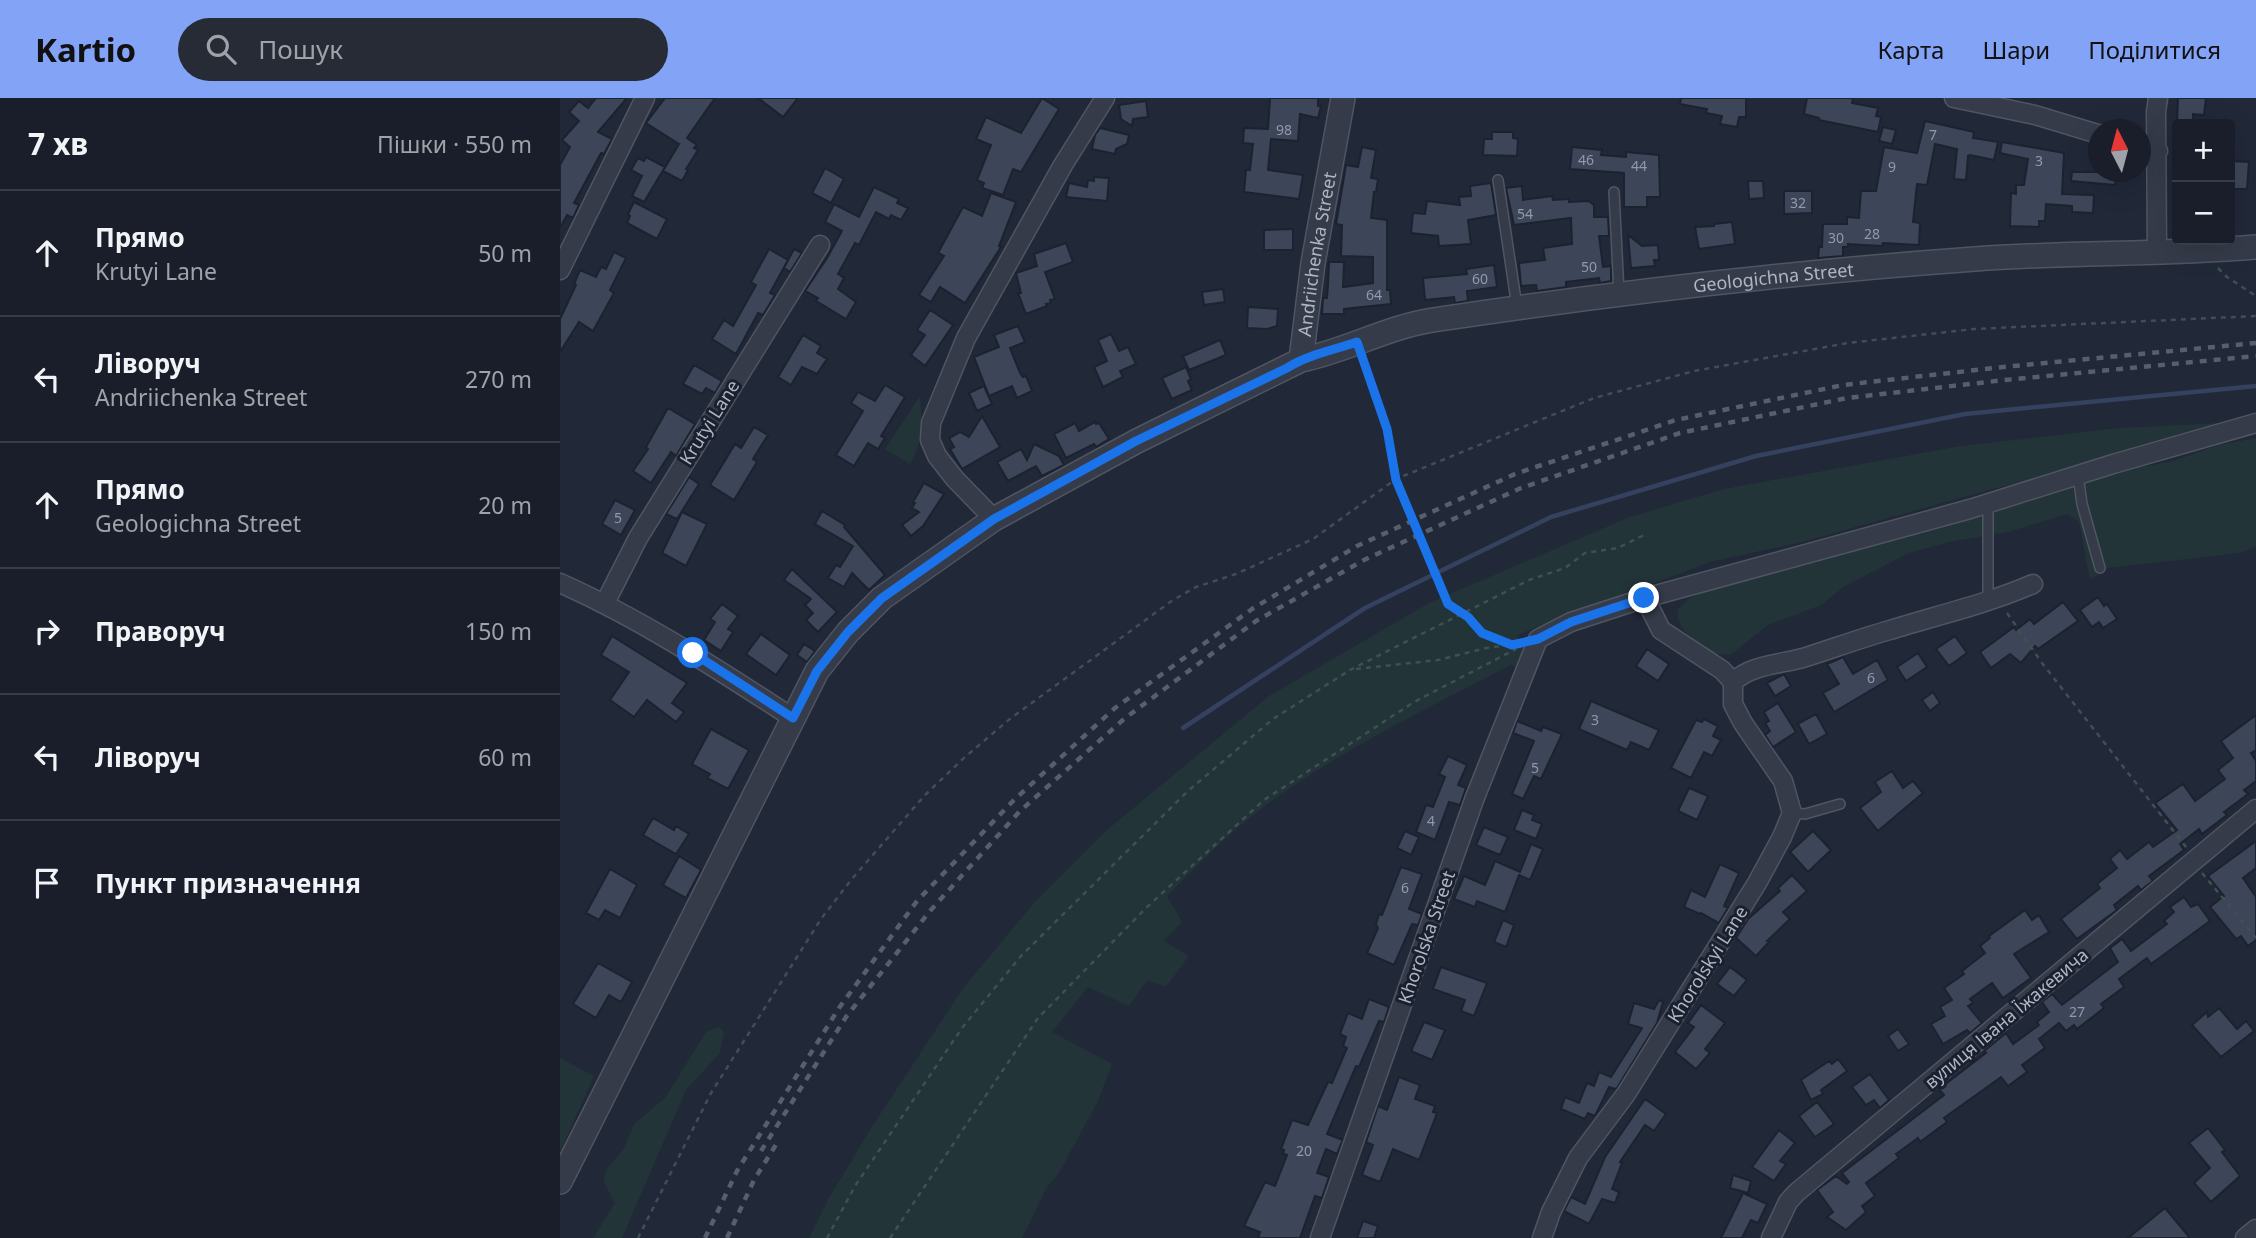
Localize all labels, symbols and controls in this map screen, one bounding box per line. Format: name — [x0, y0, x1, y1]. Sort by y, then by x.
search box — [178, 18, 668, 81]
text: Kartio — [35, 27, 136, 72]
icon: search — [202, 30, 240, 68]
text: Пошук — [258, 31, 343, 67]
text: Карта — [1877, 33, 1944, 66]
text: Шари — [1982, 33, 2050, 66]
text: Поділитися — [2088, 33, 2221, 66]
north arrow — [2088, 119, 2151, 182]
map controls — [2172, 119, 2235, 245]
button: + — [2172, 119, 2235, 182]
house number: 98 — [1276, 120, 1292, 139]
text: 7 хв — [28, 123, 88, 164]
house number: 7 — [1929, 125, 1937, 144]
text: Пішки · 550 m — [377, 128, 532, 160]
house number: 46 — [1578, 150, 1594, 169]
house number: 3 — [2035, 151, 2043, 170]
house number: 44 — [1631, 156, 1647, 175]
house number: 9 — [1888, 157, 1896, 176]
street label: Andriichenka Street — [1292, 169, 1341, 338]
button: − — [2172, 182, 2235, 245]
house number: 32 — [1790, 193, 1806, 212]
house number: 54 — [1517, 204, 1533, 223]
text: Прямо — [95, 219, 185, 255]
house number: 28 — [1864, 224, 1880, 243]
house number: 30 — [1828, 228, 1844, 247]
icon: ahead — [28, 234, 66, 272]
text: 50 m — [478, 237, 532, 269]
text: Krutyi Lane — [95, 255, 217, 287]
house number: 50 — [1581, 257, 1597, 276]
street label: Geologichna Street — [1692, 257, 1855, 297]
house number: 60 — [1472, 269, 1488, 288]
house number: 64 — [1366, 285, 1382, 304]
text: Ліворуч — [95, 345, 201, 381]
icon: left — [28, 360, 66, 398]
text: 270 m — [465, 363, 532, 395]
street label: Krutyi Lane — [674, 375, 744, 469]
text: Andriichenka Street — [95, 381, 307, 413]
text: Прямо — [95, 471, 185, 507]
icon: ahead — [28, 486, 66, 524]
text: 20 m — [478, 489, 532, 521]
text: Geologichna Street — [95, 507, 301, 539]
house number: 5 — [614, 508, 622, 527]
route end — [1628, 582, 1659, 613]
icon: right — [28, 612, 66, 650]
text: Праворуч — [95, 613, 226, 649]
text: 150 m — [465, 615, 532, 647]
route start — [677, 637, 708, 668]
house number: 6 — [1867, 668, 1875, 687]
house number: 3 — [1591, 710, 1599, 729]
icon: left — [28, 738, 66, 776]
text: Ліворуч — [95, 739, 201, 775]
text: 60 m — [478, 741, 532, 773]
house number: 5 — [1531, 758, 1539, 777]
house number: 4 — [1427, 811, 1435, 830]
icon: arrive — [28, 864, 66, 902]
text: Пункт призначення — [95, 865, 361, 901]
street label: Khorolska Street — [1392, 867, 1460, 1007]
house number: 6 — [1401, 878, 1409, 897]
street label: Khorolskyi Lane — [1662, 901, 1752, 1027]
street label: вулиця Івана Їжакевича — [1919, 942, 2093, 1094]
house number: 27 — [2069, 1002, 2085, 1021]
house number: 20 — [1296, 1141, 1312, 1160]

